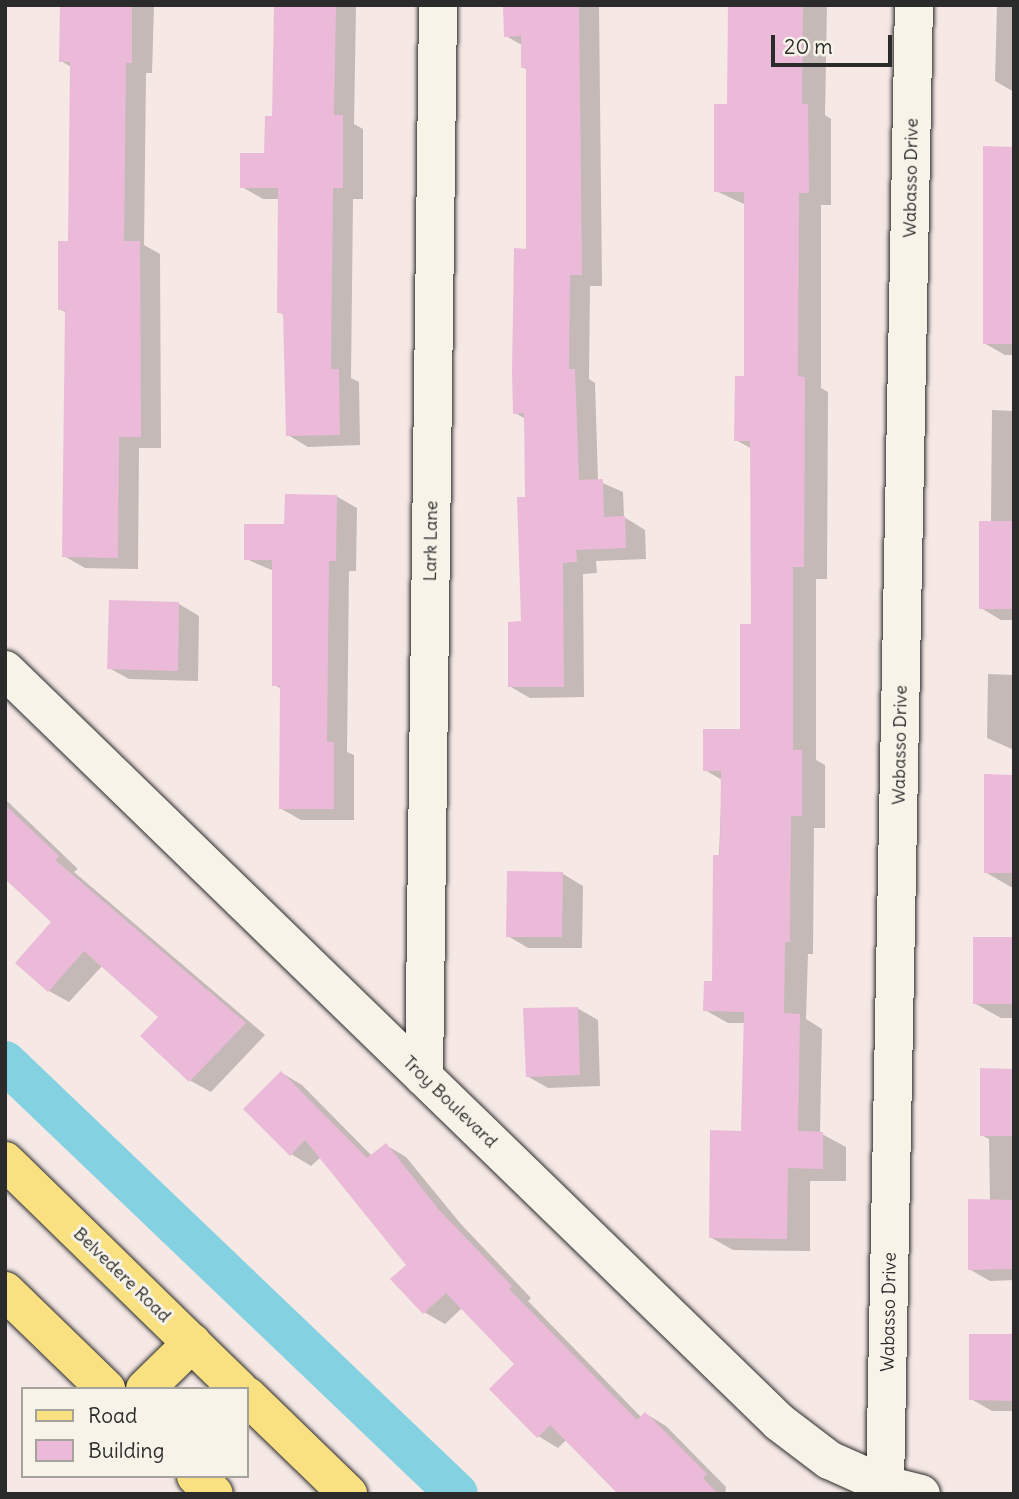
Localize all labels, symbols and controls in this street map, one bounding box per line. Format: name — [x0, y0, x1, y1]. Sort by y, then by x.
scale bar — [774, 21, 895, 65]
text: 20 m — [784, 33, 833, 60]
street label: Wabasso Drive — [899, 118, 923, 238]
street label: Lark Lane — [419, 500, 443, 582]
street label: Wabasso Drive — [888, 685, 912, 805]
street label: Troy Boulevard — [398, 1052, 502, 1152]
street label: Belvedere Road — [69, 1223, 175, 1327]
street label: Wabasso Drive — [877, 1252, 901, 1372]
legend — [21, 1387, 248, 1478]
text: Road — [88, 1402, 137, 1429]
text: Building — [88, 1437, 164, 1464]

